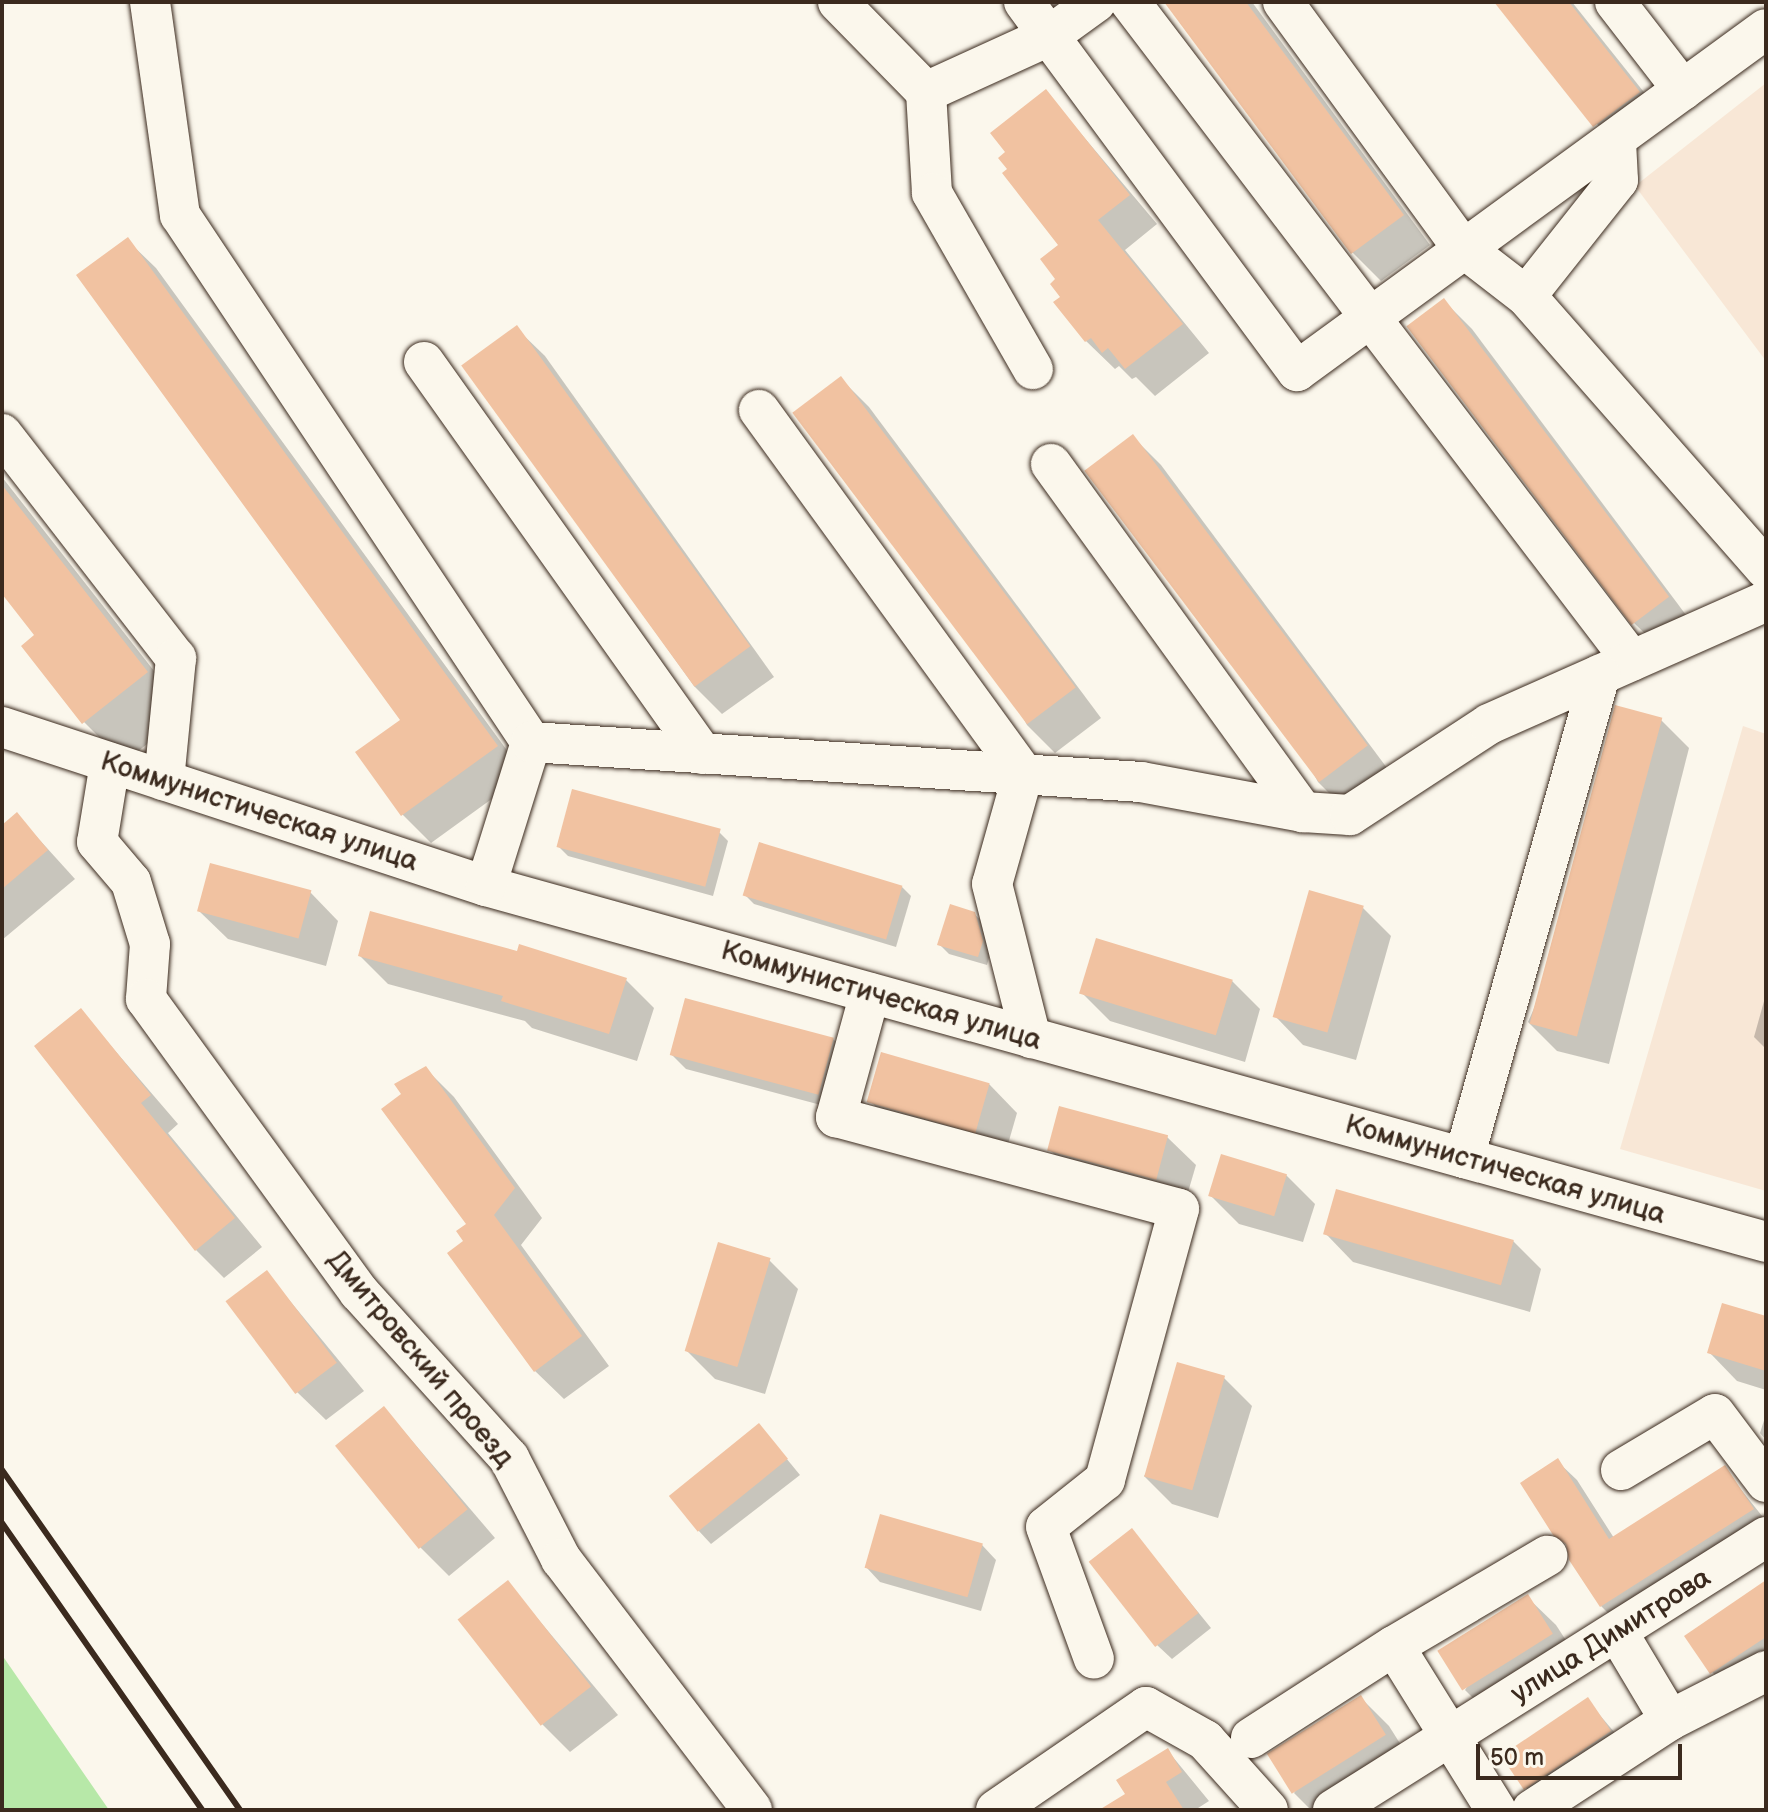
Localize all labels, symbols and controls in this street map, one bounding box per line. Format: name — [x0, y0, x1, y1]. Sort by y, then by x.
street label: Коммунистическая улица — [96, 745, 422, 879]
street label: Коммунистическая улица — [717, 934, 1045, 1058]
street label: Коммунистическая улица — [1341, 1108, 1669, 1232]
street label: Дмитровский проезд — [320, 1244, 520, 1474]
street label: улица Димитрова — [1505, 1561, 1717, 1711]
scale bar — [1480, 1728, 1686, 1778]
text: 50 m — [1490, 1743, 1544, 1772]

